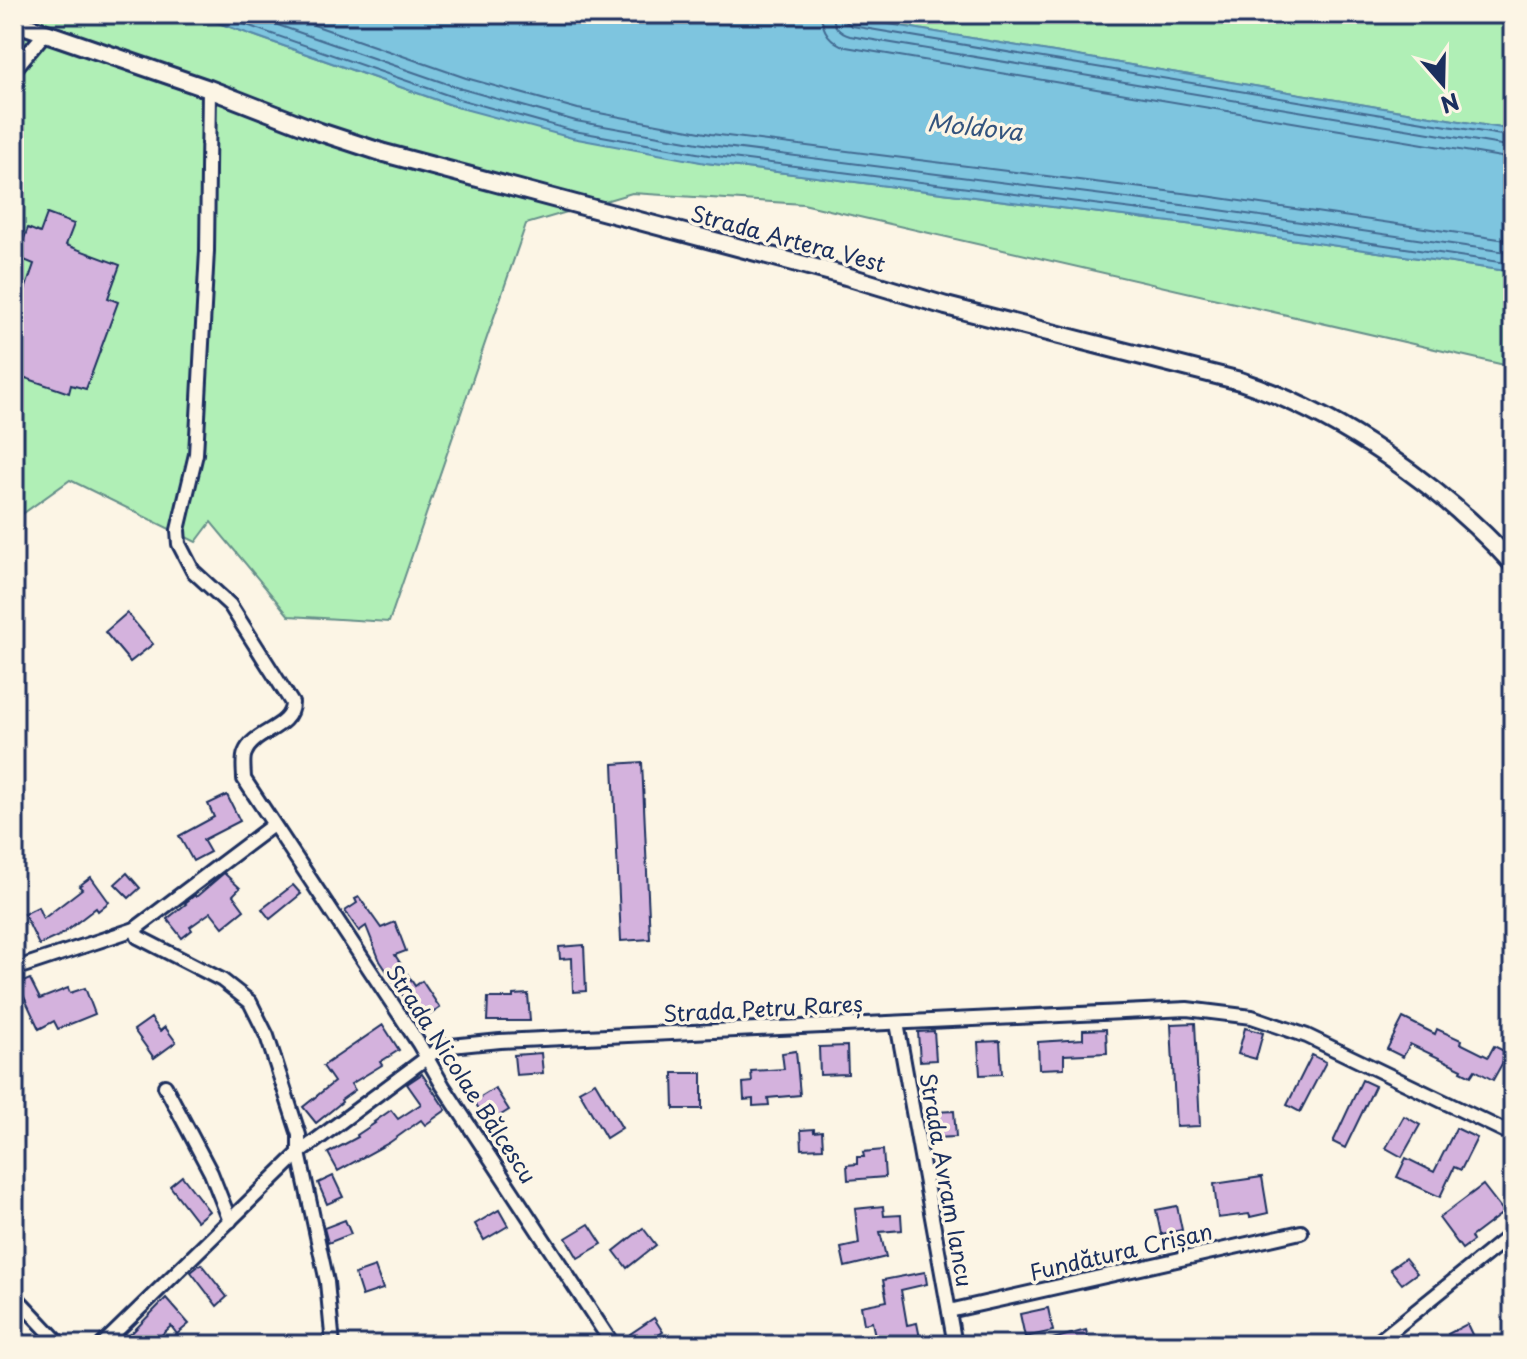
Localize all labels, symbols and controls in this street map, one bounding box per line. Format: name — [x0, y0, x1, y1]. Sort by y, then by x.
north arrow — [1403, 44, 1483, 124]
text: N — [1437, 86, 1464, 123]
water label: Moldova — [926, 103, 1026, 149]
street label: Strada Artera Vest — [687, 196, 890, 279]
street label: Strada Nicolae Bălcescu — [379, 957, 546, 1189]
street label: Strada Petru Rareș — [662, 986, 864, 1029]
street label: Strada Avram Iancu — [912, 1070, 983, 1289]
street label: Fundătura Crișan — [1026, 1213, 1215, 1288]

